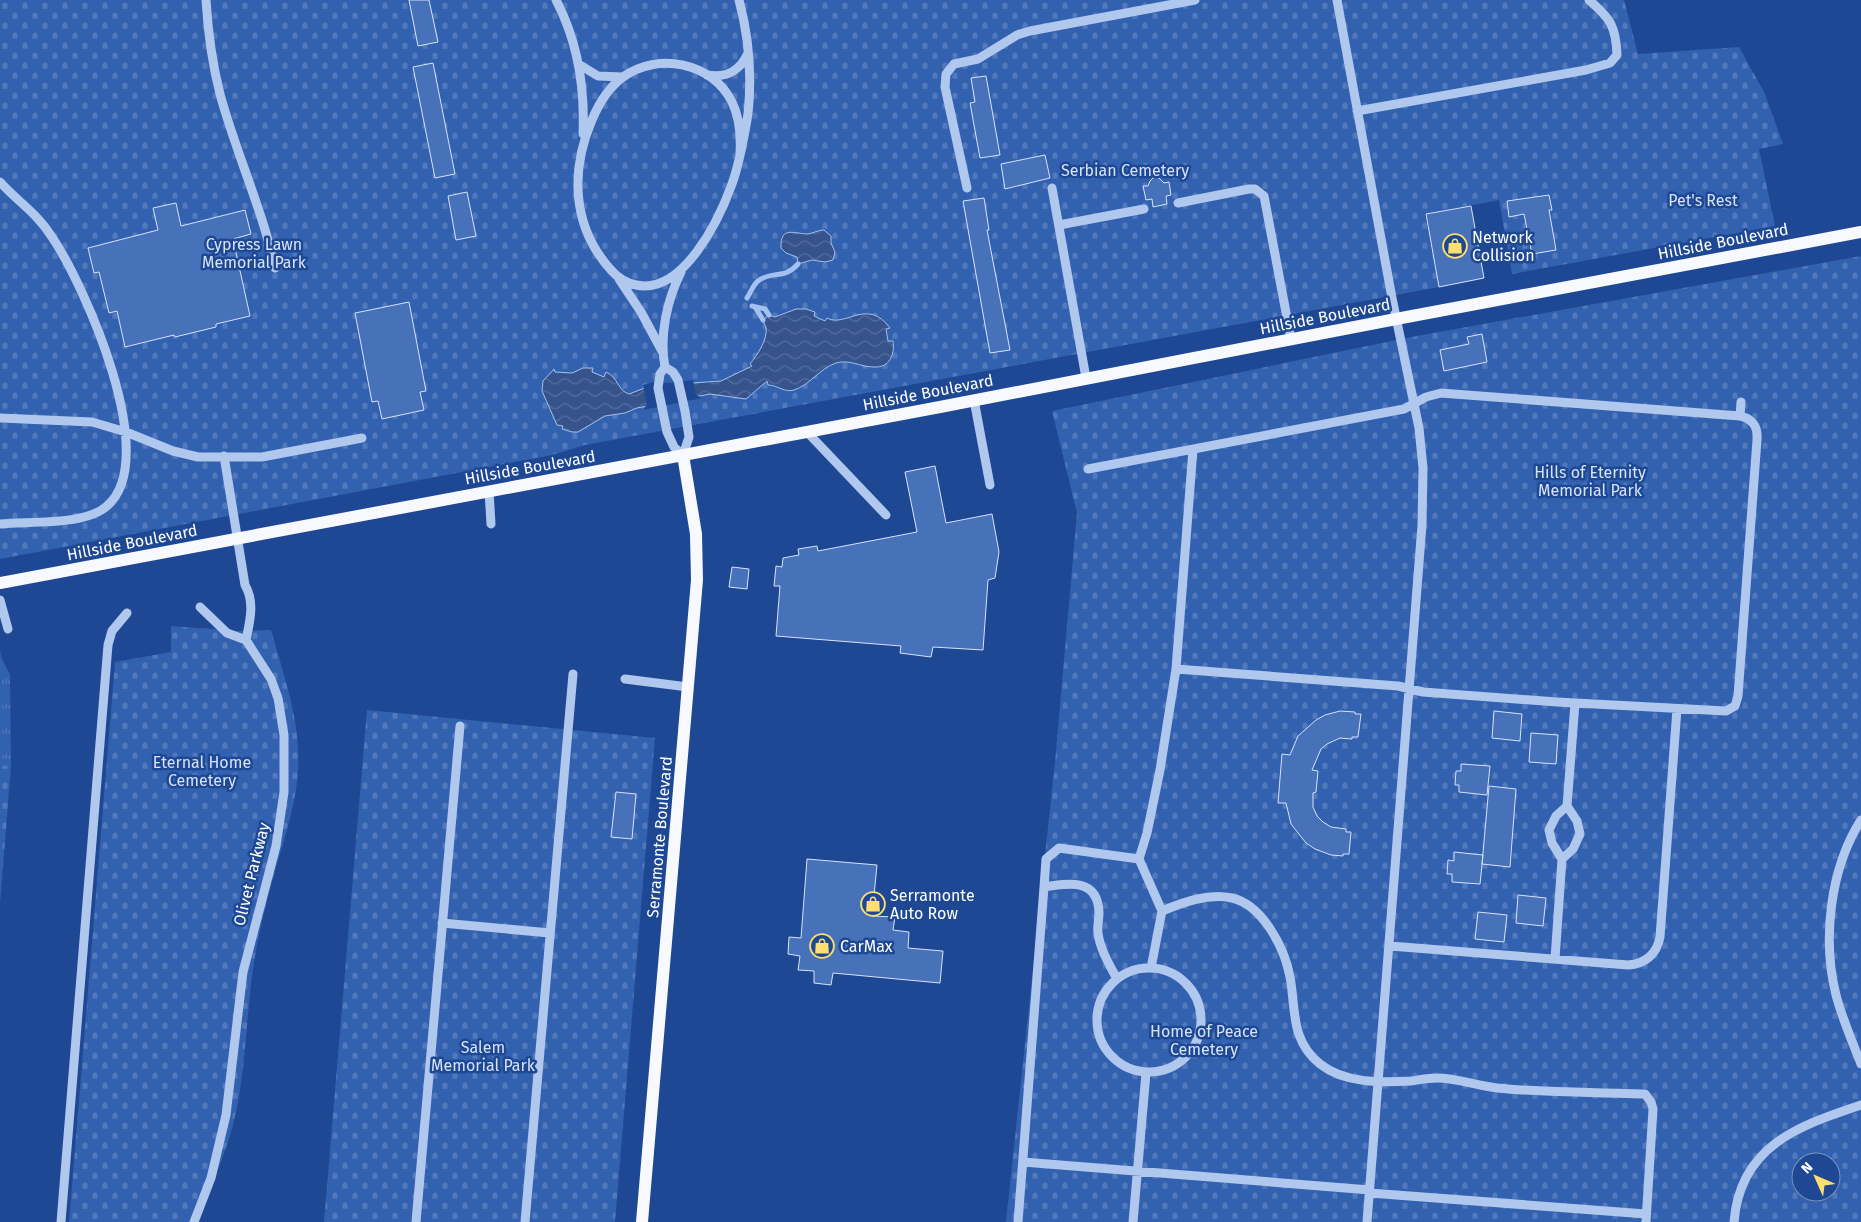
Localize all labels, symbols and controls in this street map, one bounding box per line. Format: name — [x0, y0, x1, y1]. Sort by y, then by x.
park label: Serbian Cemetery — [1061, 161, 1189, 180]
park label: Pet's Rest — [1668, 191, 1738, 210]
street label: Hillside Boulevard — [1656, 220, 1790, 263]
place label: Network Collision — [1472, 228, 1535, 265]
shop icon: Network Collision — [1442, 233, 1468, 259]
park label: Cypress Lawn Memorial Park — [202, 235, 307, 272]
street label: Hillside Boulevard — [1258, 295, 1392, 338]
street label: Hillside Boulevard — [861, 371, 995, 414]
street label: Hillside Boulevard — [463, 447, 597, 488]
park label: Hills of Eternity Memorial Park — [1534, 463, 1646, 500]
street label: Hillside Boulevard — [65, 521, 199, 564]
park label: Eternal Home Cemetery — [153, 753, 251, 790]
street label: Serramonte Boulevard — [643, 755, 676, 919]
street label: Olivet Parkway — [229, 820, 274, 928]
place label: Serramonte Auto Row — [890, 886, 975, 923]
shop icon: Serramonte Auto Row — [860, 891, 886, 917]
shop icon: CarMax — [809, 933, 835, 959]
place label: CarMax — [840, 937, 893, 956]
park label: Home of Peace Cemetery — [1150, 1022, 1258, 1059]
park label: Salem Memorial Park — [431, 1038, 536, 1075]
north arrow — [1791, 1152, 1841, 1202]
text: N — [1798, 1159, 1816, 1177]

